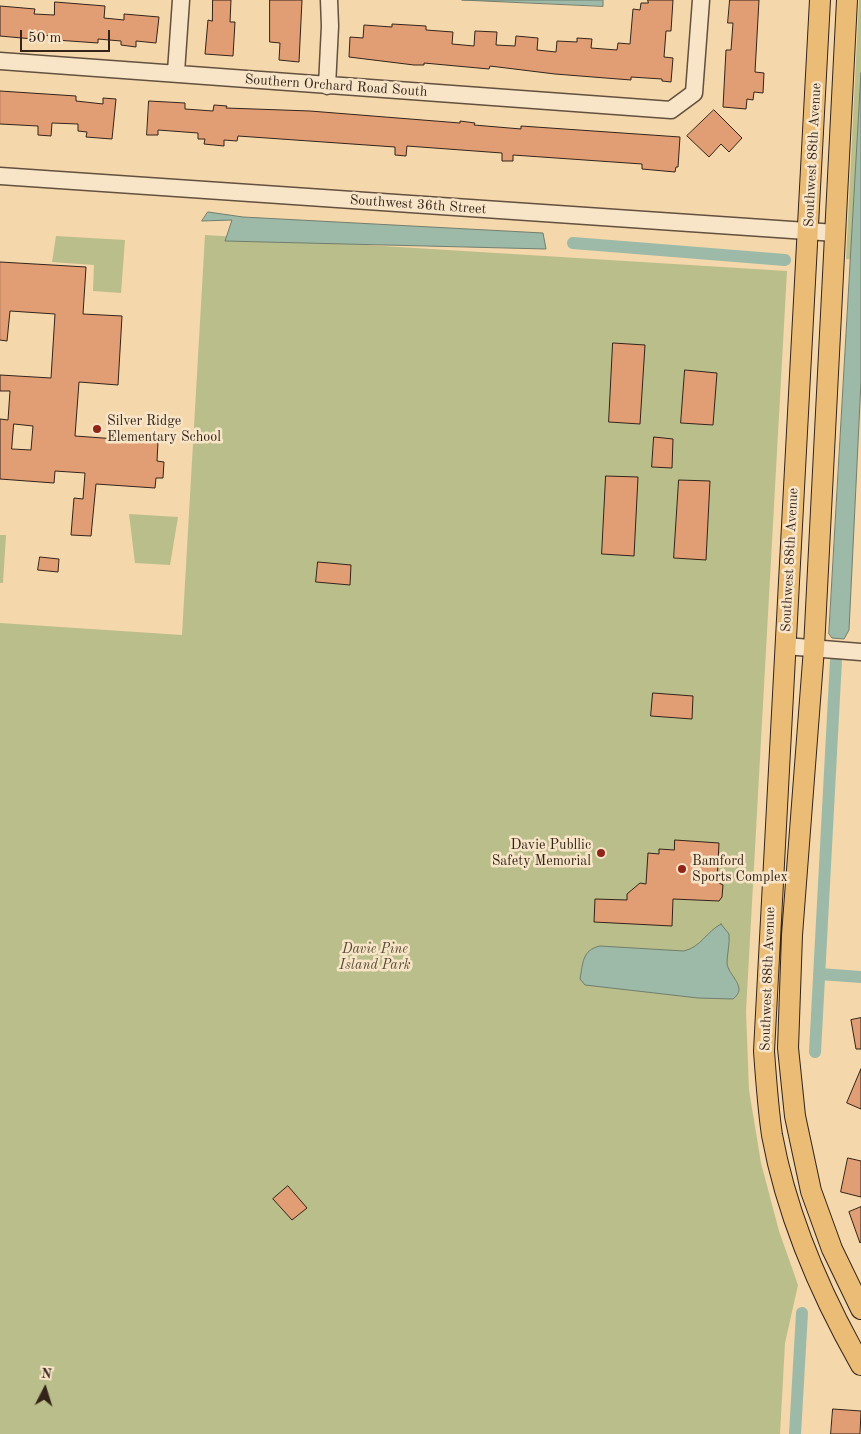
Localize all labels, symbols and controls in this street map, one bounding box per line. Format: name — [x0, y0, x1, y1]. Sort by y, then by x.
scale bar — [22, 20, 112, 52]
text: 50 m — [28, 31, 62, 46]
street label: Southern Orchard Road South — [244, 71, 428, 101]
street label: Southwest 88th Avenue — [801, 83, 825, 227]
street label: Southwest 36th Street — [349, 192, 487, 218]
place label: Silver Ridge Elementary School — [107, 413, 221, 446]
marker: Silver Ridge Elementary School — [91, 423, 103, 435]
street label: Southwest 88th Avenue — [778, 488, 802, 632]
place label: Davie Publlic Safety Memorial — [492, 837, 591, 870]
marker: Davie Publlic Safety Memorial — [595, 847, 607, 859]
place label: Bamford Sports Complex — [692, 853, 788, 886]
marker: Bamford Sports Complex — [676, 863, 688, 875]
street label: Southwest 88th Avenue — [757, 907, 779, 1051]
park label: Davie Pine Island Park — [339, 941, 411, 974]
north arrow — [20, 1364, 70, 1414]
text: N — [40, 1367, 52, 1381]

